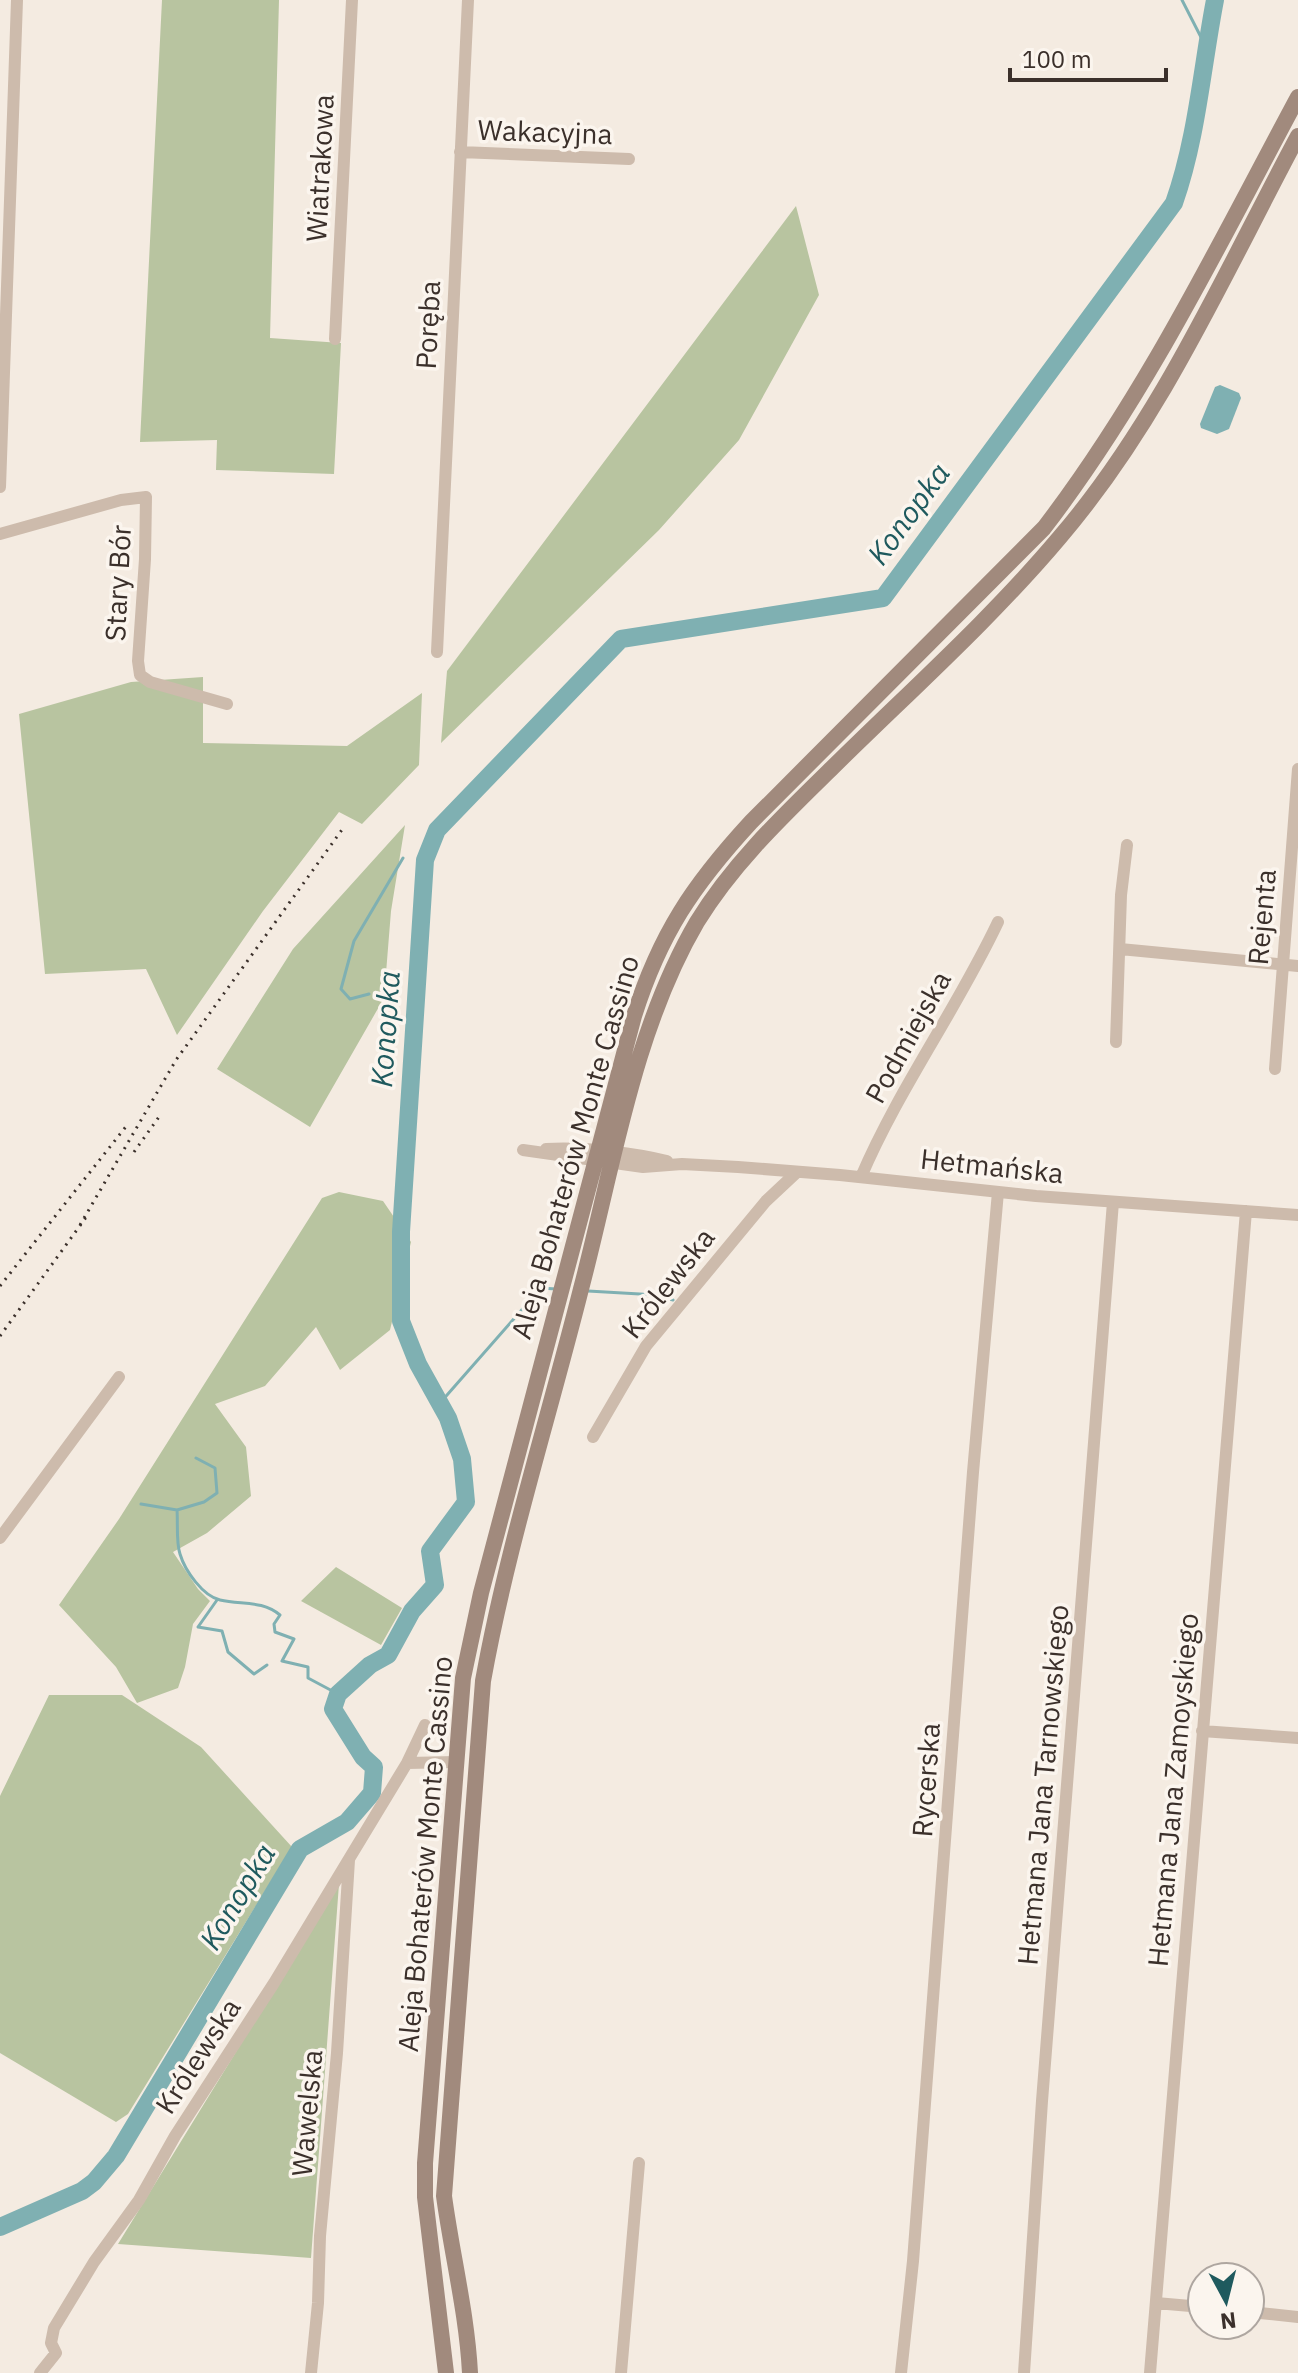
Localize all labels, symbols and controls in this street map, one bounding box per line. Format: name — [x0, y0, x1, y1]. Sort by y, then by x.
scale bar — [1010, 32, 1166, 82]
text: 100 m — [1022, 43, 1092, 75]
street label: Wiatrakowa — [297, 93, 342, 243]
street label: Wakacyjna — [477, 111, 613, 152]
street label: Poręba — [407, 280, 448, 370]
water label: Konopka — [858, 454, 958, 572]
street label: Stary Bór — [96, 524, 139, 642]
street label: Rejenta — [1239, 868, 1284, 966]
street label: Aleja Bohaterów Monte Cassino — [502, 951, 647, 1343]
street label: Podmiejska — [856, 964, 959, 1109]
water label: Konopka — [361, 969, 408, 1089]
street label: Hetmańska — [919, 1140, 1065, 1191]
street label: Królewska — [613, 1220, 722, 1346]
street label: Hetmana Jana Tarnowskiego — [1008, 1603, 1077, 1967]
street label: Hetmana Jana Zamoyskiego — [1139, 1612, 1206, 1968]
street label: Aleja Bohaterów Monte Cassino — [389, 1654, 460, 2053]
street label: Rycerska — [903, 1722, 948, 1838]
water label: Konopka — [190, 1836, 284, 1956]
street label: Królewska — [146, 1991, 249, 2121]
street label: Wawelska — [283, 2048, 330, 2178]
north arrow — [1186, 2261, 1266, 2341]
text: N — [1219, 2306, 1238, 2337]

